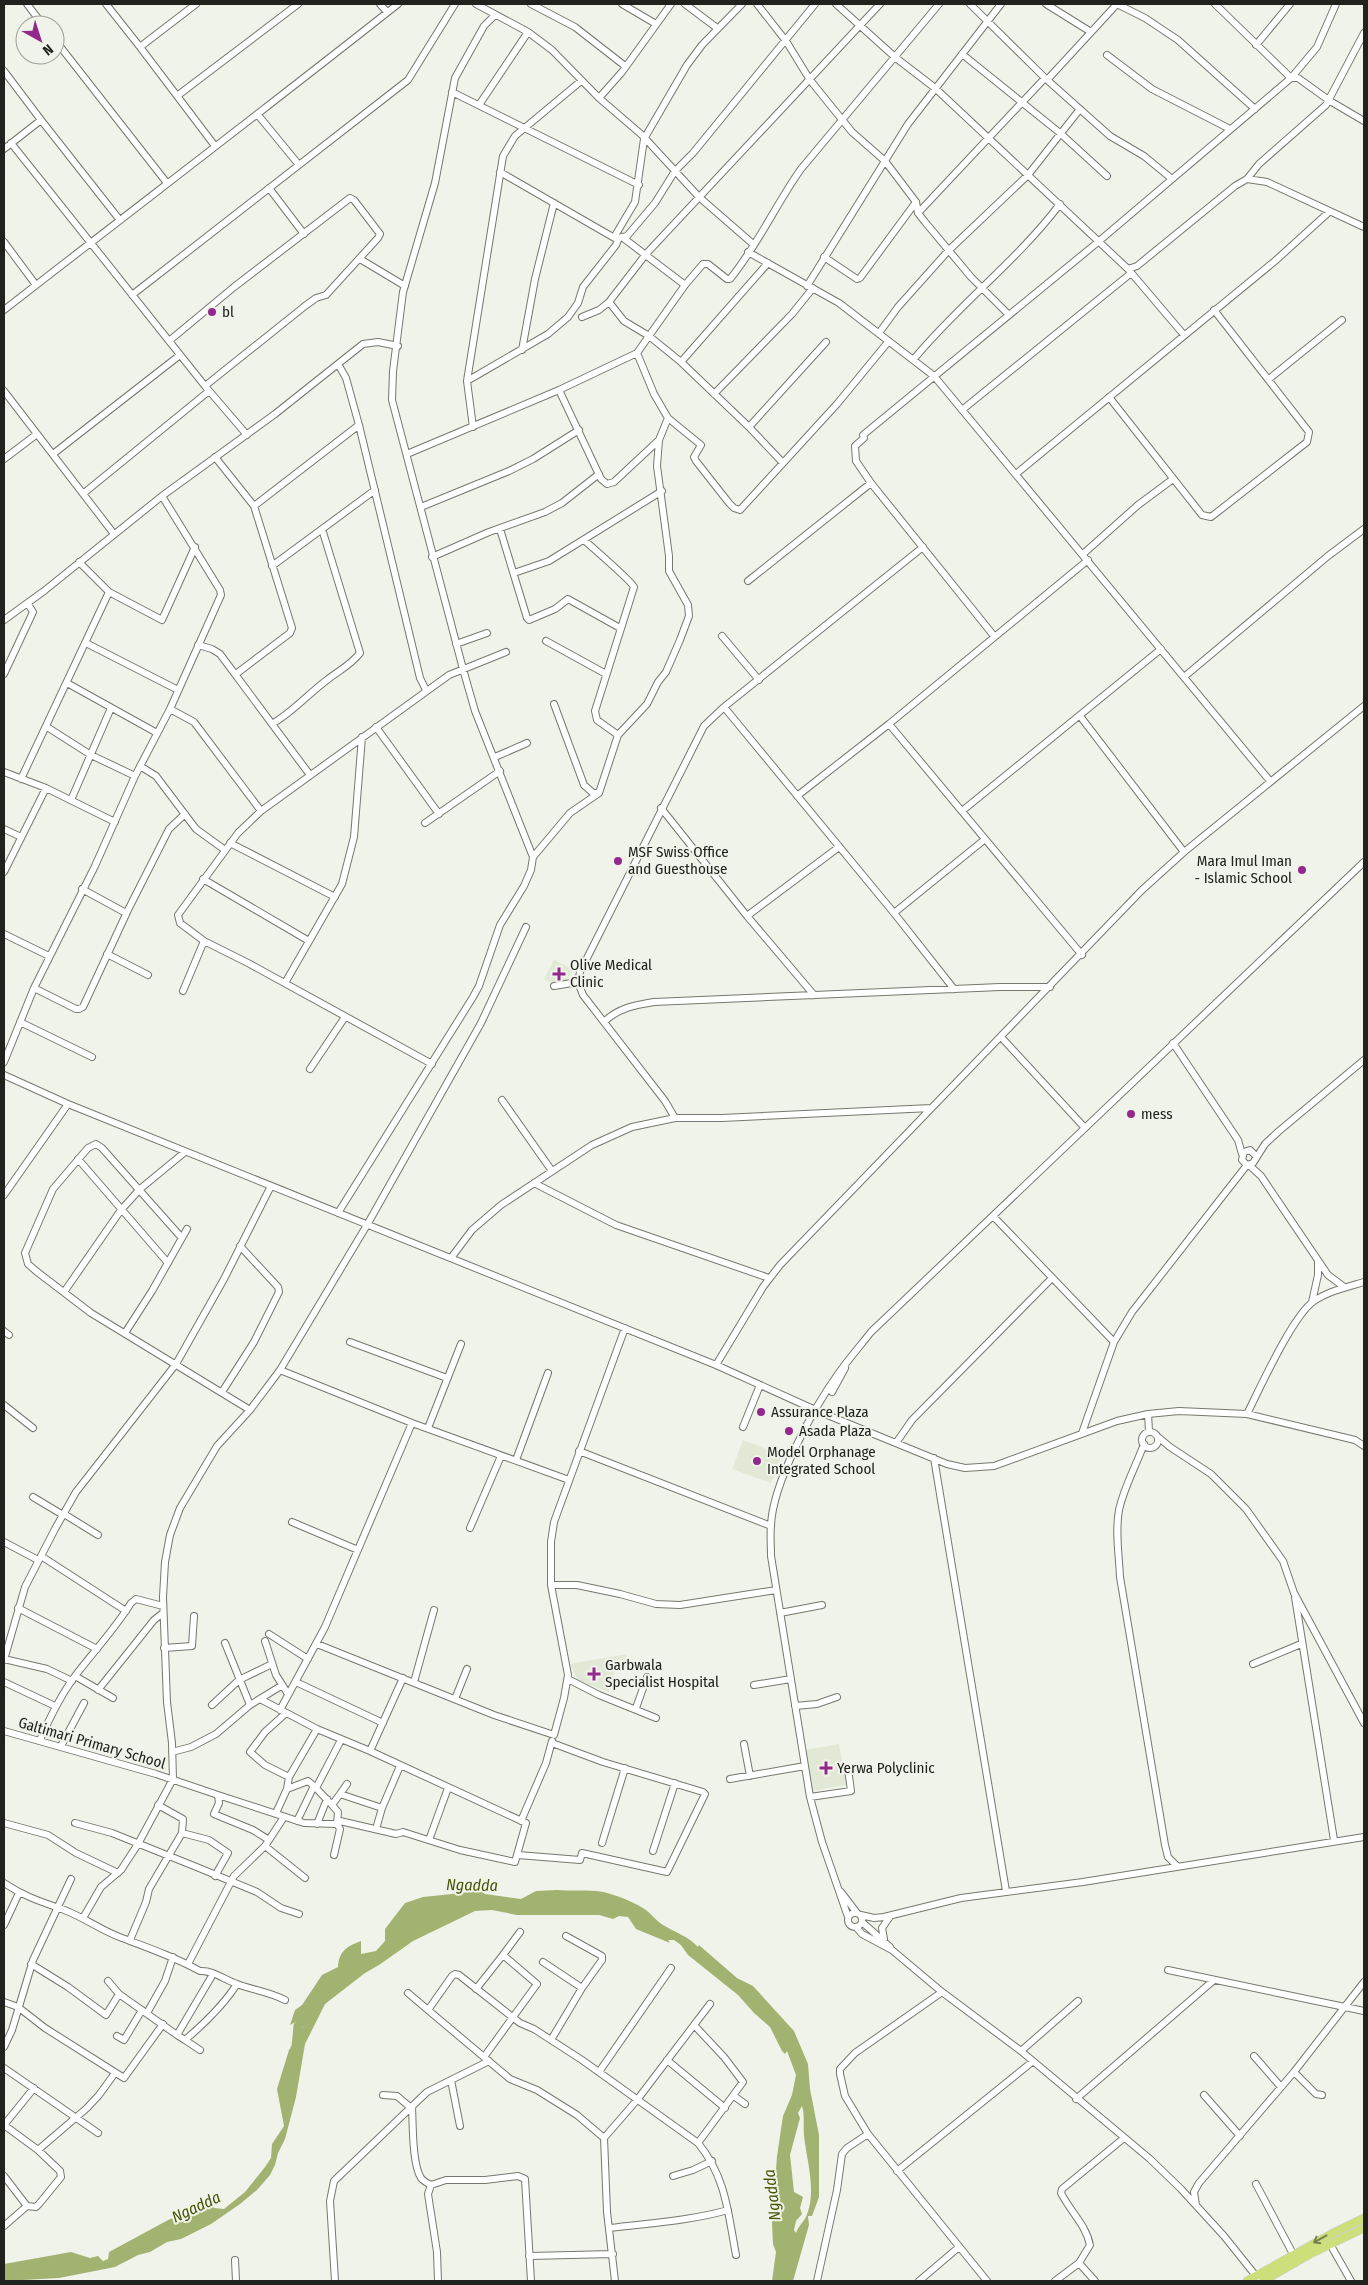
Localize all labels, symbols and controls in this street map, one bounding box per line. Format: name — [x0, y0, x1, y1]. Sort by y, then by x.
north arrow — [15, 15, 65, 65]
text: N — [39, 40, 56, 59]
place label: bl — [222, 303, 234, 321]
marker: bl — [206, 306, 218, 318]
place label: MSF Swiss Office and Guesthouse — [628, 843, 729, 878]
place label: Mara Imul Iman - Islamic School — [1195, 852, 1292, 887]
marker: MSF Swiss Office and Guesthouse — [612, 855, 624, 867]
marker: Mara Imul Iman - Islamic School — [1296, 864, 1308, 876]
place label: Olive Medical Clinic — [570, 956, 652, 991]
marker: Olive Medical Clinic — [552, 967, 566, 981]
place label: mess — [1141, 1105, 1173, 1123]
marker: mess — [1125, 1108, 1137, 1120]
place label: Assurance Plaza — [771, 1403, 869, 1421]
marker: Assurance Plaza — [755, 1406, 767, 1418]
place label: Asada Plaza — [799, 1422, 871, 1440]
marker: Asada Plaza — [783, 1425, 795, 1437]
place label: Model Orphanage Integrated School — [767, 1443, 876, 1478]
marker: Model Orphanage Integrated School — [751, 1455, 763, 1467]
place label: Garbwala Specialist Hospital — [605, 1656, 719, 1691]
marker: Garbwala Specialist Hospital — [587, 1667, 601, 1681]
street label: Galtimari Primary School — [16, 1713, 168, 1773]
place label: Yerwa Polyclinic — [837, 1759, 935, 1777]
marker: Yerwa Polyclinic — [819, 1761, 833, 1775]
water label: Ngadda — [446, 1875, 498, 1895]
water label: Ngadda — [759, 2168, 785, 2222]
water label: Ngadda — [169, 2187, 223, 2227]
one-way arrow — [1314, 2235, 1328, 2245]

